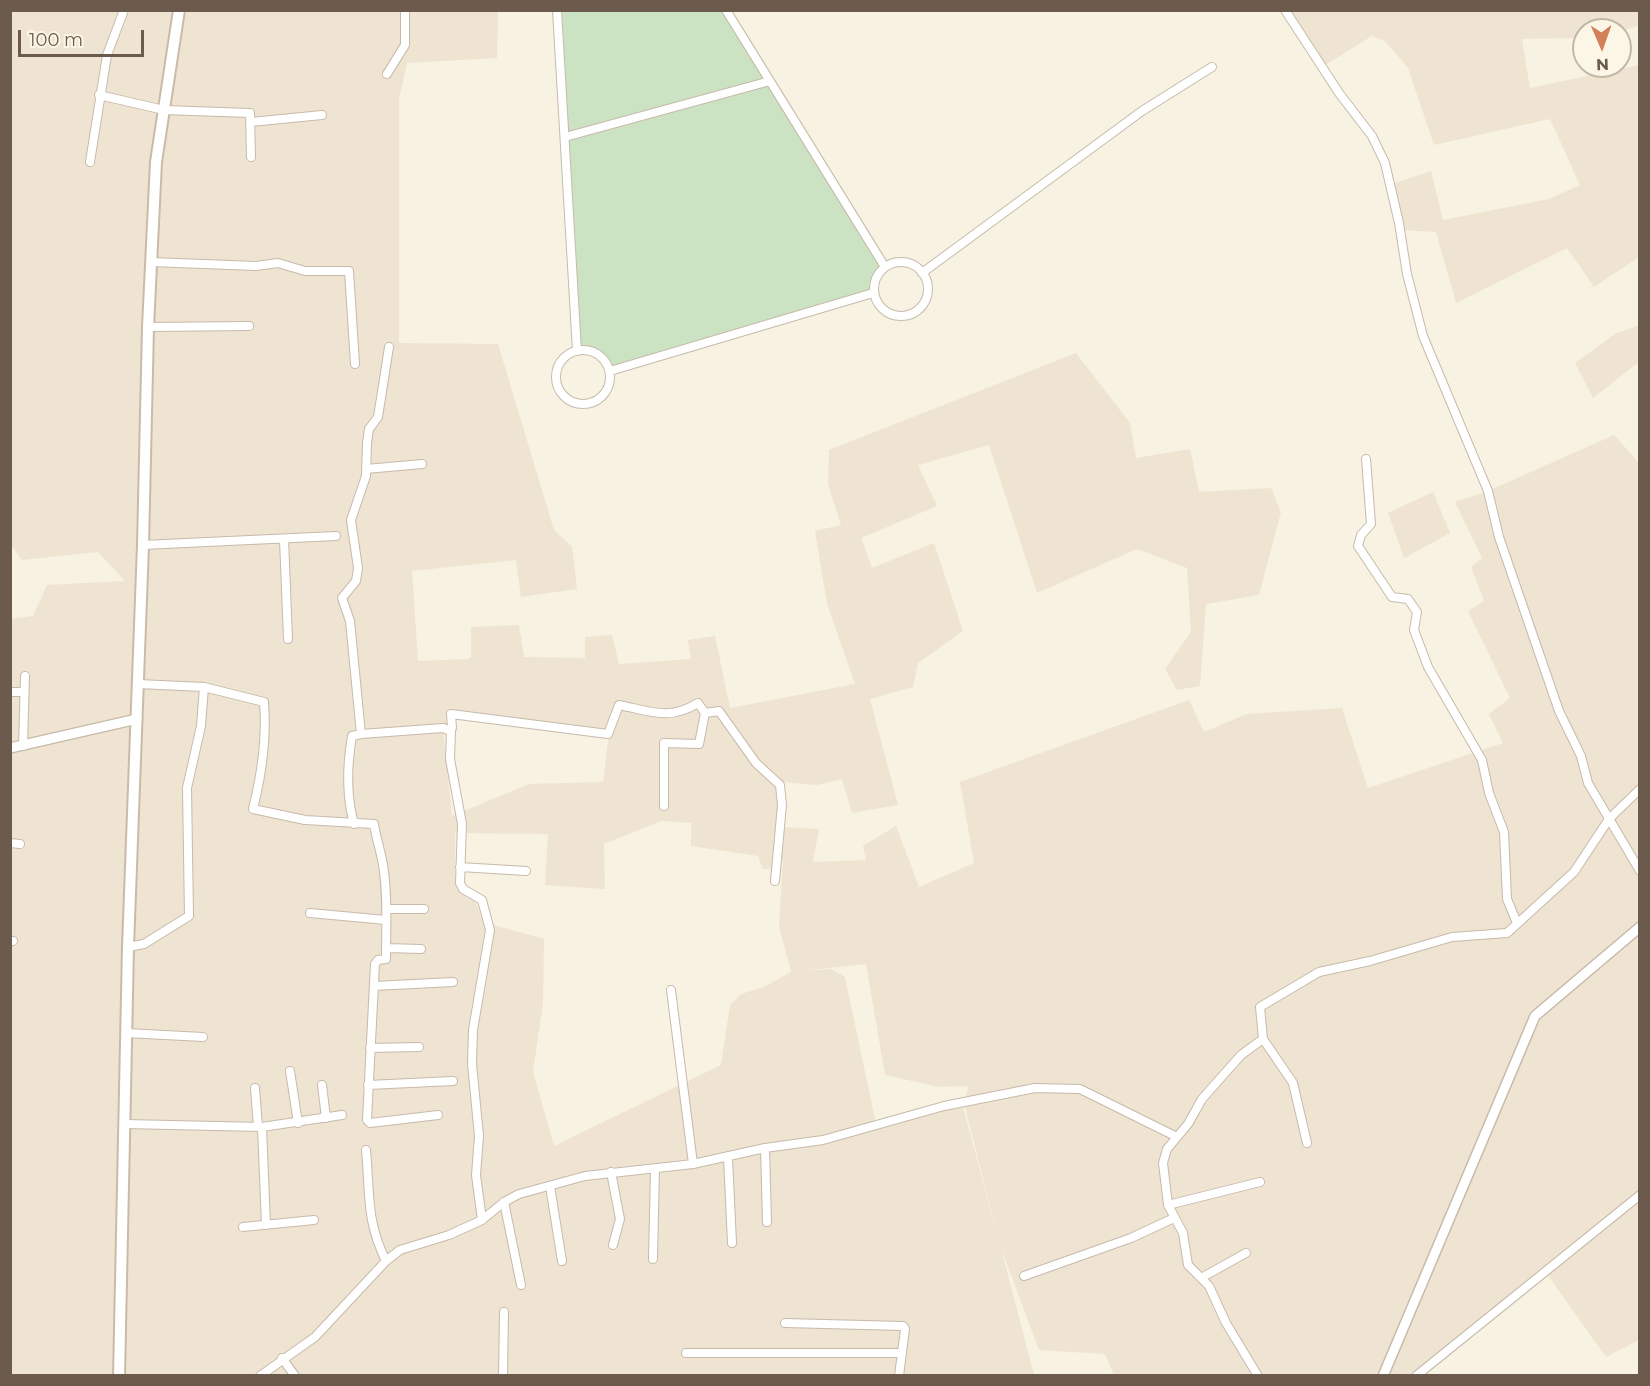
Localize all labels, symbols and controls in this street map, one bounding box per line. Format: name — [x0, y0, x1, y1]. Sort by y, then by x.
scale bar — [21, 18, 147, 56]
north arrow — [1572, 18, 1632, 78]
text: 100 m — [29, 29, 83, 51]
text: N — [1596, 55, 1609, 74]

